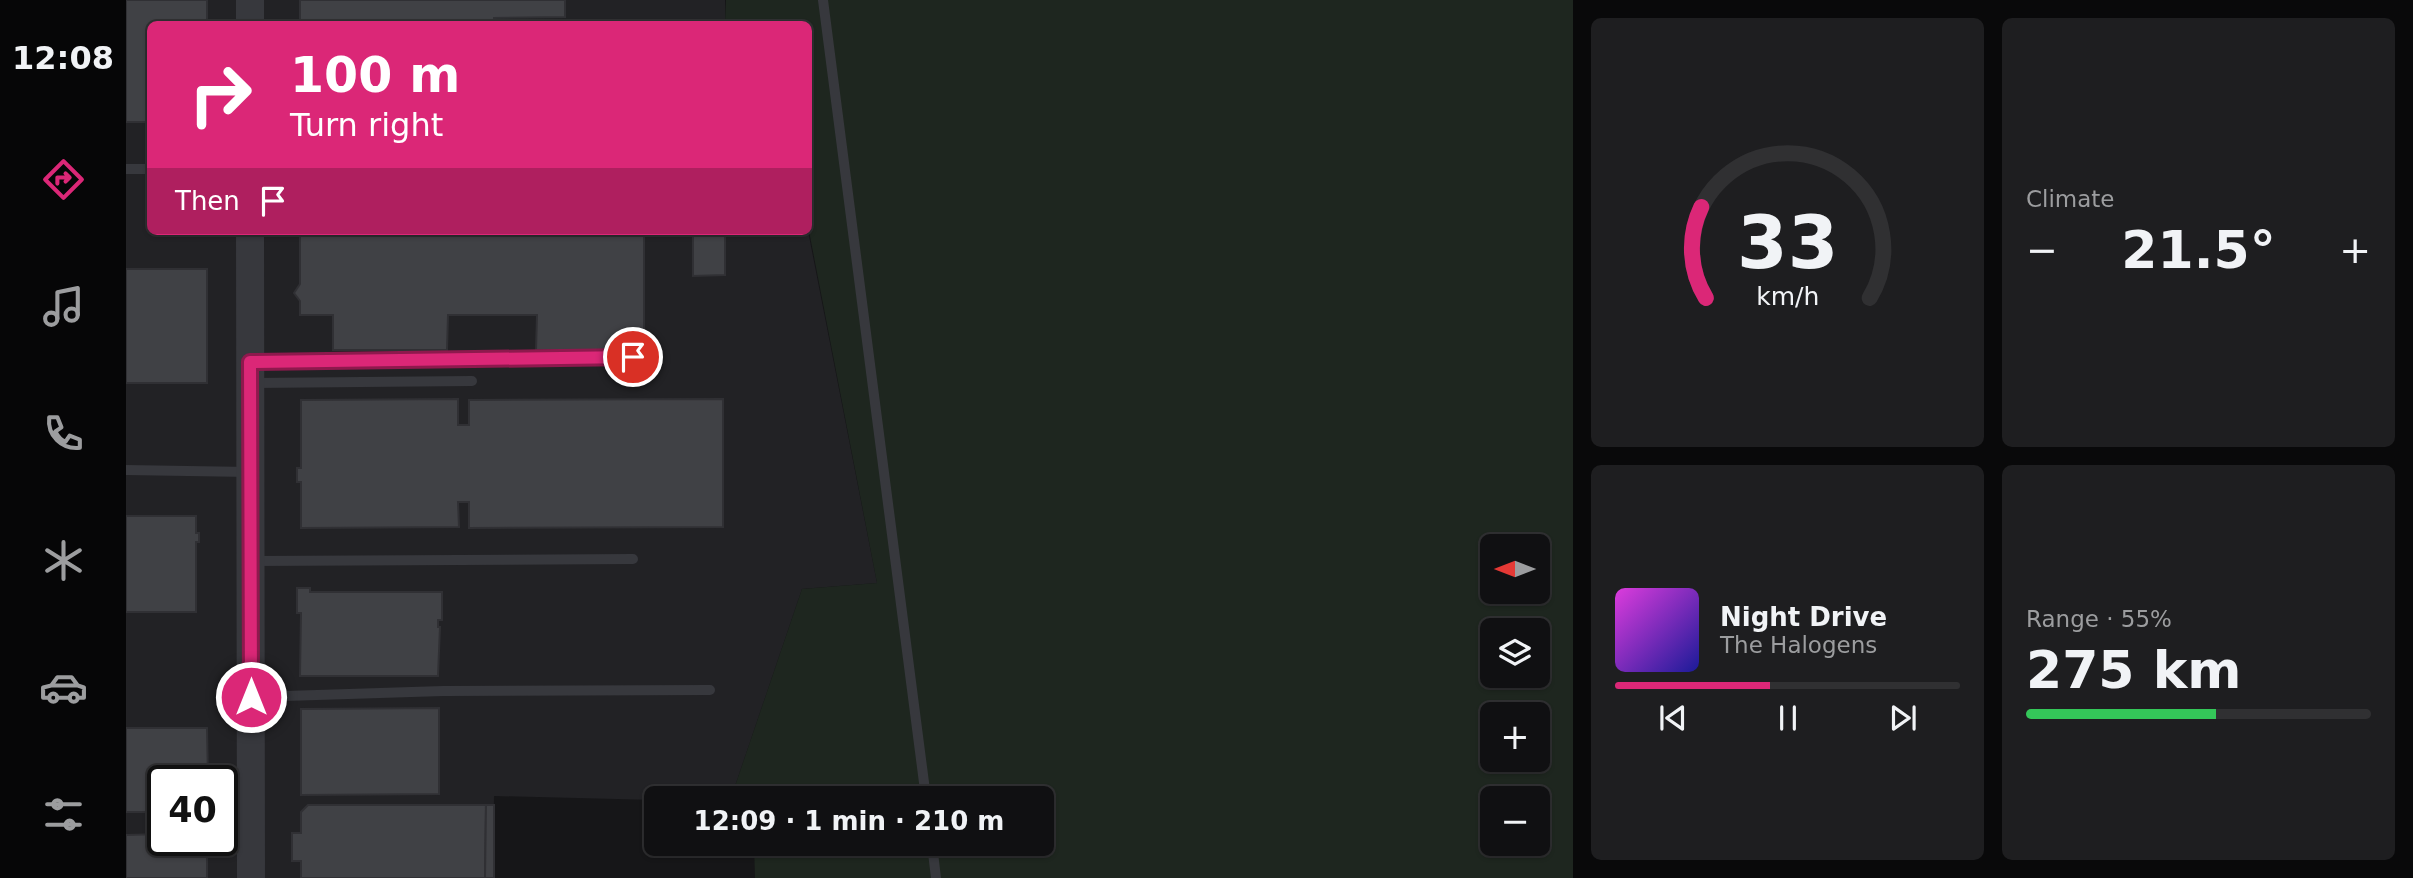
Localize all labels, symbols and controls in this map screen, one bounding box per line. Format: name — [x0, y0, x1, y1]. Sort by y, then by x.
text: 12:08 — [12, 39, 114, 77]
text: 100 m — [290, 47, 460, 104]
icon: right — [175, 49, 266, 140]
text: Turn right — [290, 106, 443, 144]
icon: directions — [39, 155, 88, 204]
icon: arrive — [254, 182, 292, 220]
text: Then — [175, 186, 240, 216]
text: Climate — [2026, 186, 2115, 212]
text: 33 — [1737, 201, 1838, 286]
text: 21.5° — [2121, 220, 2276, 280]
text: − — [2026, 228, 2058, 272]
text: + — [2339, 228, 2371, 272]
icon: music — [39, 282, 88, 331]
text: km/h — [1756, 282, 1819, 311]
pin — [603, 327, 663, 387]
icon: arrive — [614, 338, 652, 376]
icon: phone — [39, 409, 88, 458]
north arrow — [1480, 534, 1550, 604]
map controls — [1480, 534, 1550, 856]
icon: climate — [39, 536, 88, 585]
text: Night Drive — [1720, 602, 1887, 632]
text: Range · 55% — [2026, 606, 2172, 632]
button: layers — [1480, 618, 1550, 688]
text: The Halogens — [1720, 632, 1877, 658]
text: 275 km — [2026, 640, 2241, 700]
position arrow — [214, 660, 288, 734]
icon: car — [39, 663, 88, 712]
icon: previous — [1654, 699, 1692, 737]
icon: pause — [1769, 699, 1807, 737]
icon: next — [1884, 699, 1922, 737]
button: + — [1480, 702, 1550, 772]
speed limit sign: 40 — [147, 765, 238, 856]
button: − — [1480, 786, 1550, 856]
icon: filters — [39, 790, 88, 839]
text: 12:09 · 1 min · 210 m — [694, 806, 1004, 836]

